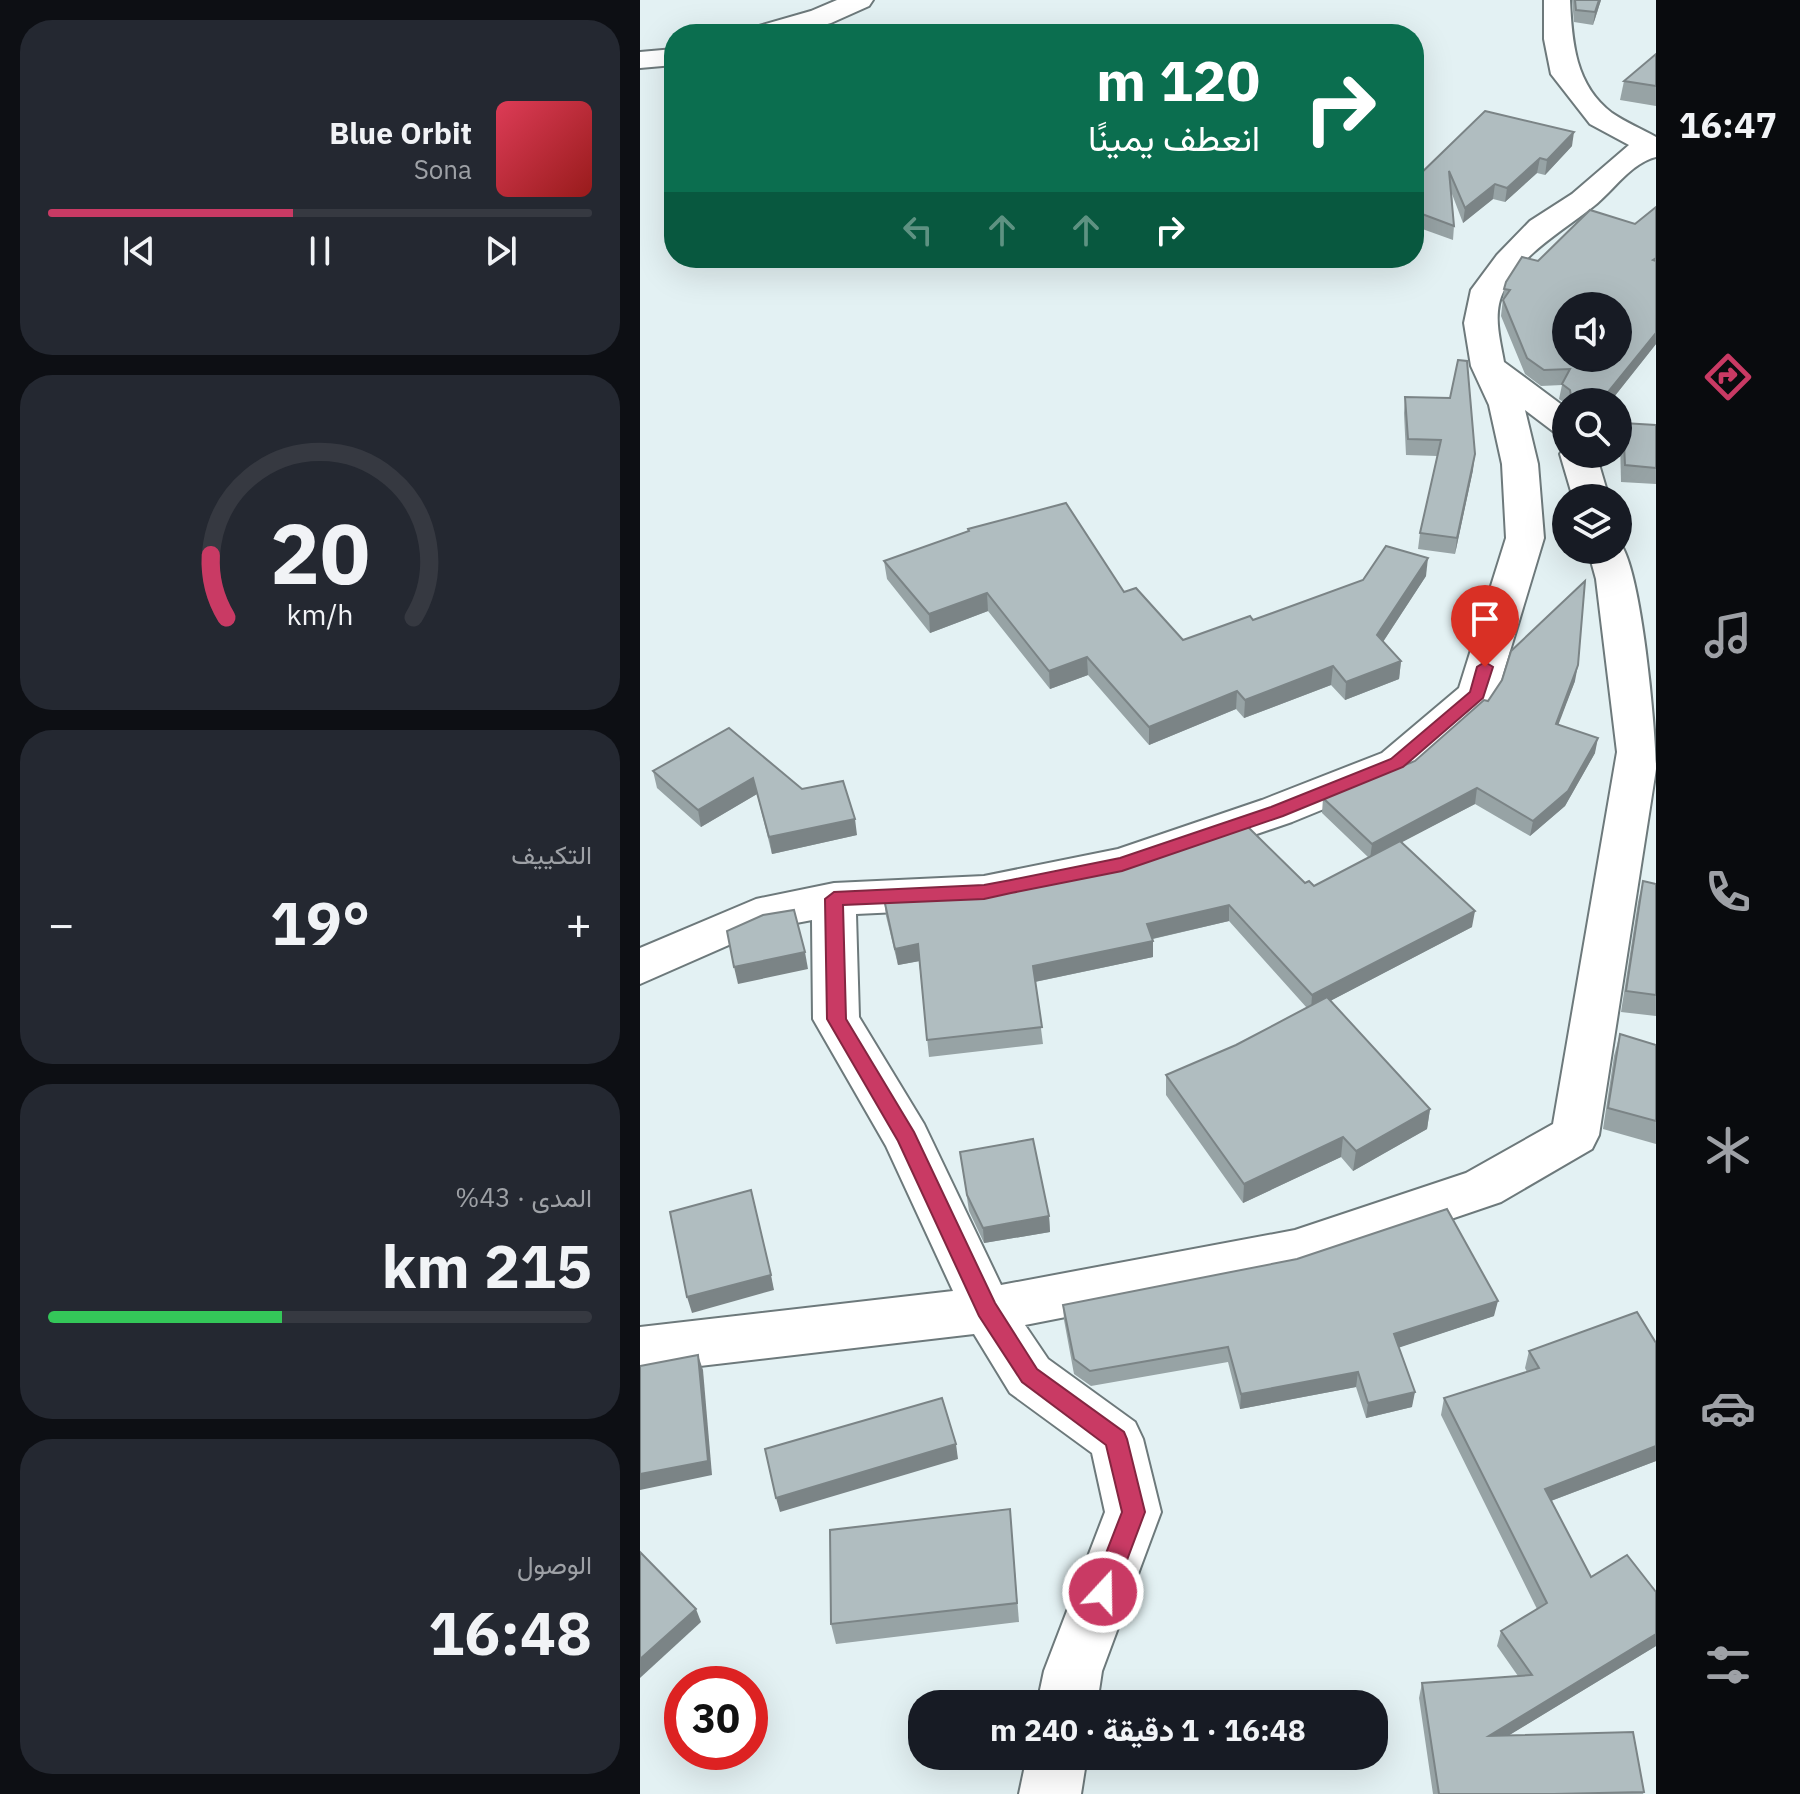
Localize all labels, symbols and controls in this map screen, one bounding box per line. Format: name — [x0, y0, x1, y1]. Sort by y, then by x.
text: 120 m — [1096, 44, 1260, 116]
icon: right — [1288, 56, 1392, 160]
text: 16:47 — [1679, 101, 1777, 148]
text: Blue Orbit — [329, 113, 472, 152]
text: انعطف يمينًا — [1088, 114, 1260, 161]
text: Sona — [414, 152, 472, 186]
icon: left — [896, 208, 940, 252]
icon: ahead — [980, 208, 1024, 252]
icon: ahead — [1064, 208, 1108, 252]
icon: right — [1148, 208, 1192, 252]
icon: previous — [117, 229, 161, 273]
icon: pause — [298, 229, 342, 273]
icon: next — [479, 229, 523, 273]
map controls — [1552, 292, 1632, 564]
button: sound — [1552, 292, 1632, 372]
icon: directions — [1700, 349, 1756, 405]
button: search — [1552, 388, 1632, 468]
button: layers — [1552, 484, 1632, 564]
text: 20 — [270, 499, 370, 607]
pin — [1451, 585, 1519, 667]
text: km/h — [286, 596, 354, 633]
icon: arrive — [1463, 597, 1507, 641]
icon: music — [1700, 607, 1756, 663]
text: التكييف — [511, 837, 592, 871]
icon: phone — [1700, 864, 1756, 920]
text: 19° — [270, 883, 370, 962]
text: − — [48, 895, 74, 952]
text: + — [566, 895, 592, 952]
icon: climate — [1700, 1122, 1756, 1178]
text: المدى · 43% — [455, 1180, 592, 1214]
text: 215 km — [382, 1226, 592, 1305]
icon: car — [1700, 1380, 1756, 1436]
text: الوصول — [517, 1547, 592, 1581]
position arrow — [1061, 1550, 1145, 1634]
text: 16:48 — [428, 1593, 592, 1672]
icon: filters — [1700, 1637, 1756, 1693]
speed limit sign: 30 — [664, 1666, 768, 1770]
text: 16:48 · 1 دقيقة · 240 m — [990, 1710, 1306, 1749]

